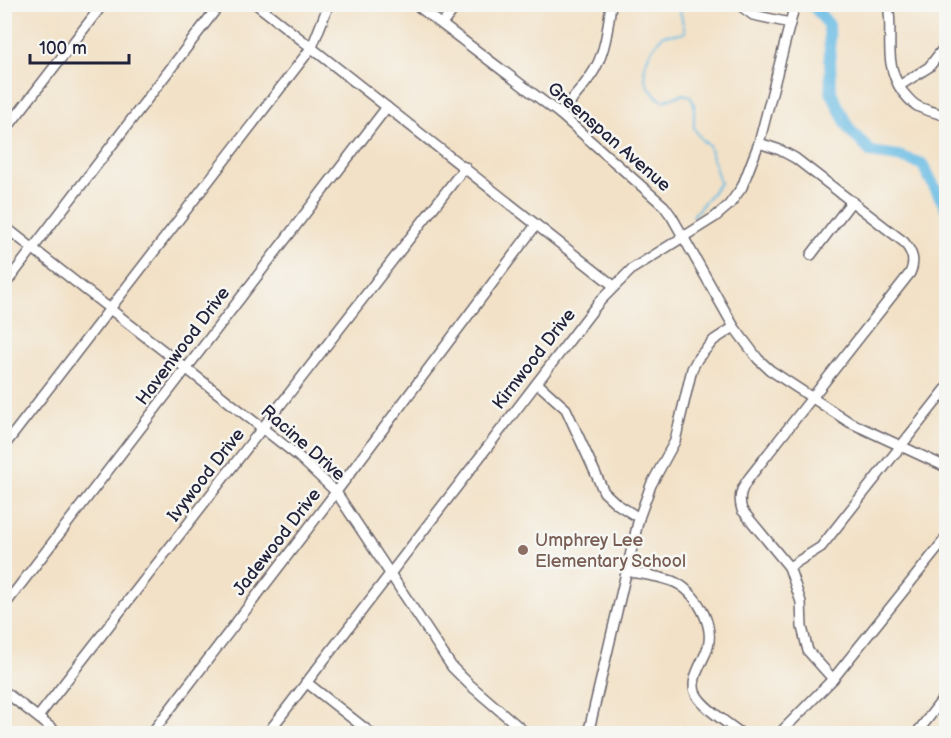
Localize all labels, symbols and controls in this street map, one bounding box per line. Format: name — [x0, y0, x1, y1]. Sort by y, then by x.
scale bar — [30, 27, 129, 65]
text: 100 m — [39, 38, 87, 59]
street label: Greenspan Avenue — [543, 78, 675, 196]
street label: Havenwood Drive — [132, 283, 234, 409]
street label: Kirnwood Drive — [488, 304, 580, 414]
street label: Racine Drive — [257, 401, 350, 486]
street label: Ivywood Drive — [163, 424, 249, 526]
street label: Jadewood Drive — [229, 484, 326, 600]
place label: Umphrey Lee Elementary School — [535, 530, 686, 572]
marker: Umphrey Lee Elementary School — [516, 543, 530, 557]

